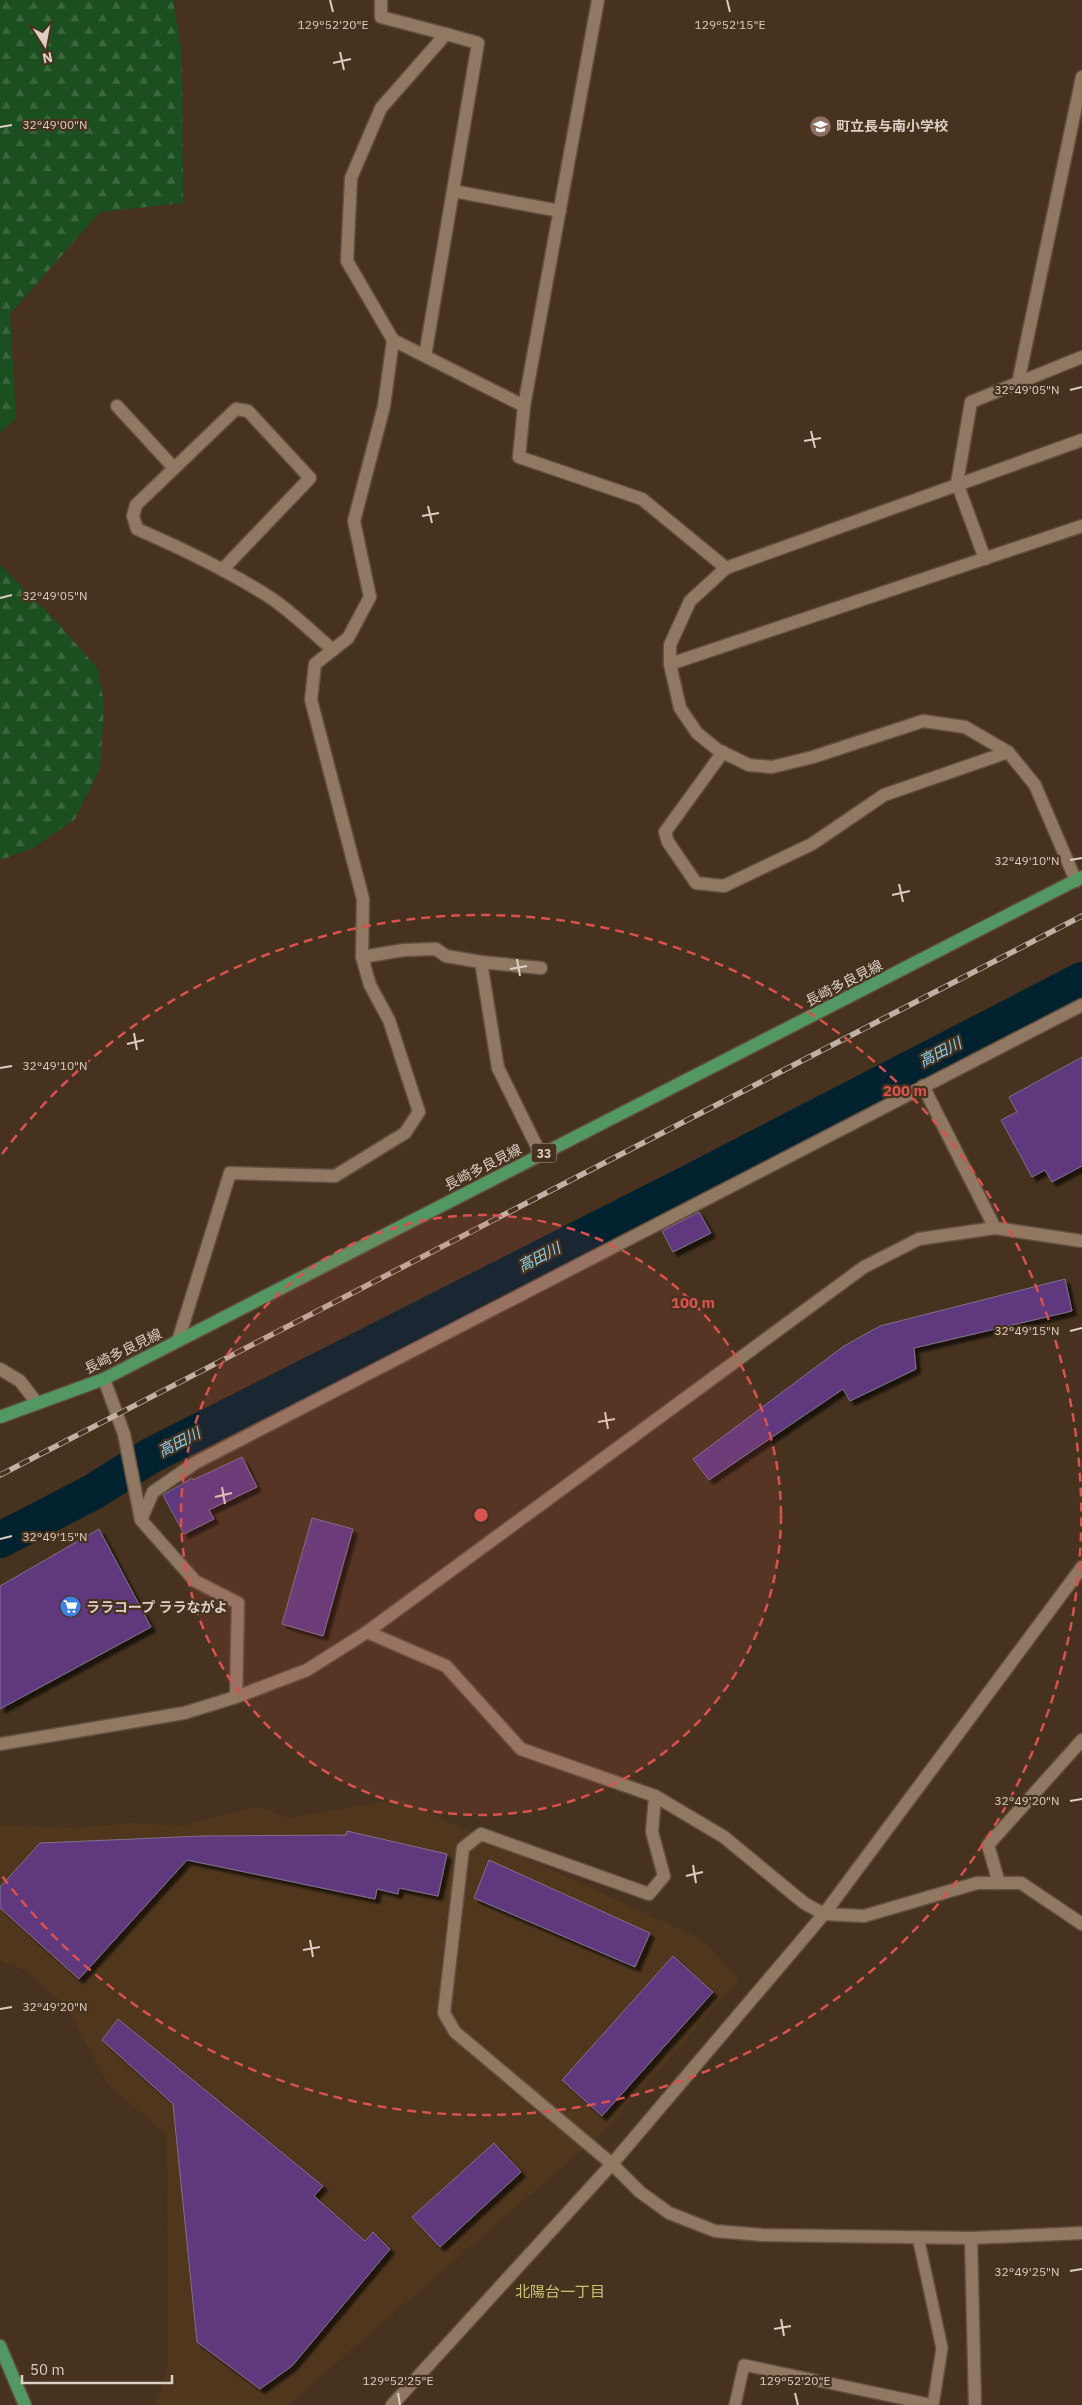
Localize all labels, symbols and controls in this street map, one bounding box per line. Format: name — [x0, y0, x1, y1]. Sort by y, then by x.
text: 129°52'20"E — [298, 17, 368, 32]
text: 129°52'15"E — [695, 17, 765, 32]
north arrow — [20, 20, 70, 70]
text: N — [41, 48, 54, 68]
school or university icon: 町立長与南小学校 — [808, 114, 832, 138]
text: 32°49'00"N — [22, 117, 88, 132]
place label: 町立長与南小学校 — [836, 117, 948, 135]
text: 32°49'05"N — [994, 382, 1060, 397]
text: 32°49'05"N — [22, 588, 88, 603]
text: 32°49'10"N — [994, 853, 1060, 868]
street label: 長崎多良見線 — [802, 956, 886, 1010]
water label: 高田川 — [916, 1032, 966, 1071]
text: 32°49'10"N — [22, 1058, 88, 1073]
text: 200 m — [883, 1081, 927, 1100]
street label: 長崎多良見線 — [441, 1140, 525, 1194]
road number: 33 — [532, 1144, 556, 1162]
water label: 高田川 — [515, 1237, 565, 1276]
text: 100 m — [671, 1293, 715, 1312]
text: 32°49'15"N — [994, 1323, 1060, 1338]
street label: 長崎多良見線 — [81, 1324, 165, 1378]
water label: 高田川 — [155, 1422, 205, 1461]
centre of rings — [472, 1506, 490, 1524]
text: 32°49'15"N — [22, 1529, 88, 1544]
supermarket icon: ララコープ ララながよ — [58, 1595, 82, 1619]
place label: ララコープ ララながよ — [86, 1598, 228, 1616]
text: 32°49'20"N — [994, 1793, 1060, 1808]
text: 32°49'20"N — [22, 1999, 88, 2014]
text: 32°49'25"N — [994, 2264, 1060, 2279]
district label: 北陽台一丁目 — [515, 2282, 605, 2301]
scale bar — [22, 2352, 172, 2384]
text: 50 m — [30, 2360, 65, 2379]
text: 129°52'25"E — [363, 2373, 433, 2388]
text: 129°52'20"E — [760, 2373, 830, 2388]

